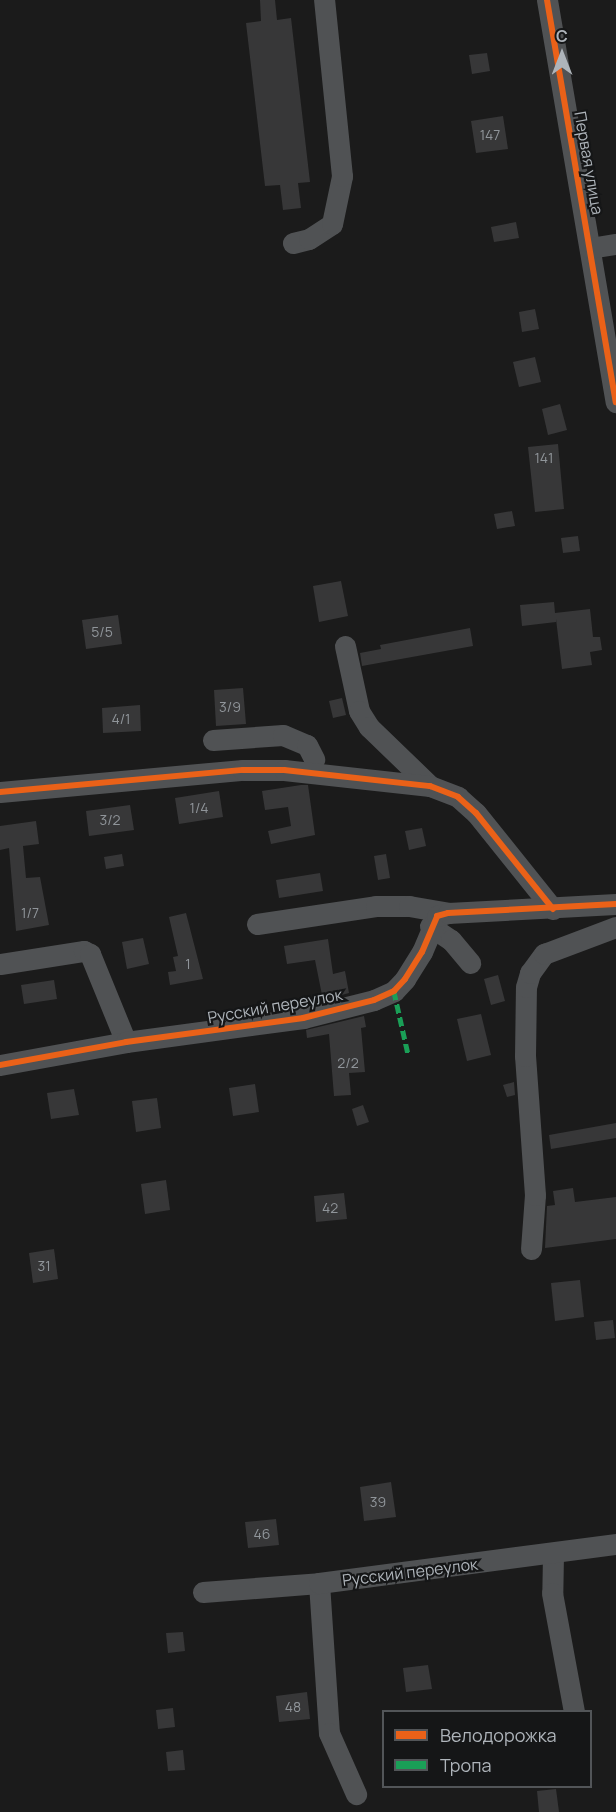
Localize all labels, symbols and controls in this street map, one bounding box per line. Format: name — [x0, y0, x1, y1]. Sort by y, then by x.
north arrow — [532, 24, 592, 84]
text: С — [556, 25, 568, 47]
street label: Первая улица — [570, 110, 608, 216]
house number: 147 — [480, 127, 500, 143]
house number: 141 — [534, 450, 554, 466]
house number: 5/5 — [91, 624, 113, 640]
house number: 3/9 — [219, 699, 241, 715]
house number: 4/1 — [111, 711, 131, 727]
house number: 1/4 — [189, 800, 209, 816]
house number: 3/2 — [99, 812, 121, 828]
house number: 1/7 — [21, 905, 39, 921]
house number: 1 — [185, 956, 191, 972]
street label: Русский переулок — [206, 985, 344, 1027]
house number: 2/2 — [337, 1055, 359, 1071]
house number: 42 — [322, 1200, 338, 1216]
house number: 31 — [37, 1258, 51, 1274]
house number: 39 — [370, 1494, 386, 1510]
house number: 46 — [254, 1526, 270, 1542]
street label: Русский переулок — [341, 1554, 479, 1590]
house number: 48 — [285, 1699, 301, 1715]
legend — [382, 1710, 592, 1788]
text: Велодорожка — [440, 1723, 557, 1747]
text: Тропа — [440, 1753, 491, 1777]

